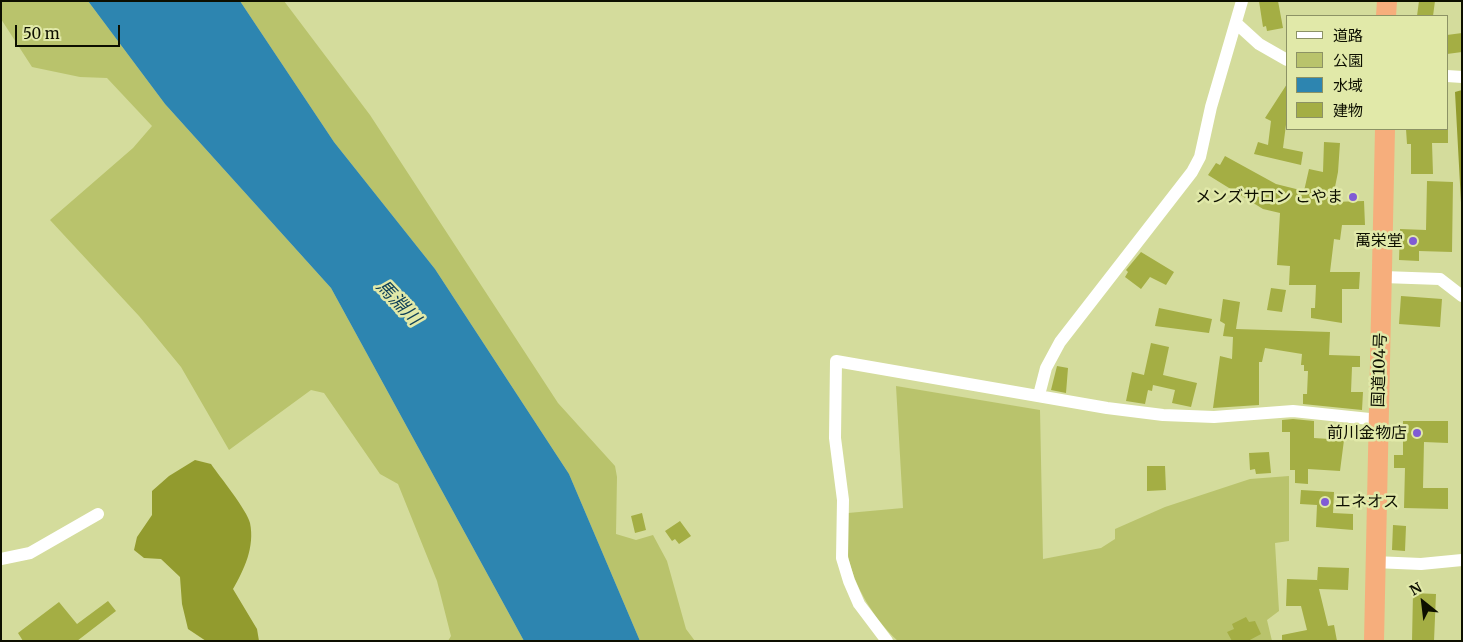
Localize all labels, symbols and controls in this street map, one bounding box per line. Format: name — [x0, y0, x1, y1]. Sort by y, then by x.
scale bar — [18, 15, 122, 47]
legend — [1286, 15, 1448, 130]
text: 50 m — [23, 24, 60, 43]
text: 道路 — [1333, 26, 1363, 45]
text: 公園 — [1333, 51, 1363, 70]
text: 水域 — [1333, 76, 1363, 95]
text: 建物 — [1333, 101, 1363, 120]
place label: メンズサロン こやま — [1195, 187, 1343, 207]
marker: メンズサロン こやま — [1347, 191, 1359, 203]
place label: 萬栄堂 — [1355, 231, 1403, 251]
marker: 萬栄堂 — [1407, 235, 1419, 247]
water label: 馬淵川 — [371, 276, 425, 330]
street label: 国道104号 — [1369, 332, 1391, 408]
place label: 前川金物店 — [1327, 423, 1407, 443]
marker: 前川金物店 — [1411, 427, 1423, 439]
place label: エネオス — [1335, 492, 1399, 512]
marker: エネオス — [1319, 496, 1331, 508]
north arrow — [1398, 577, 1448, 627]
text: N — [1407, 578, 1425, 599]

